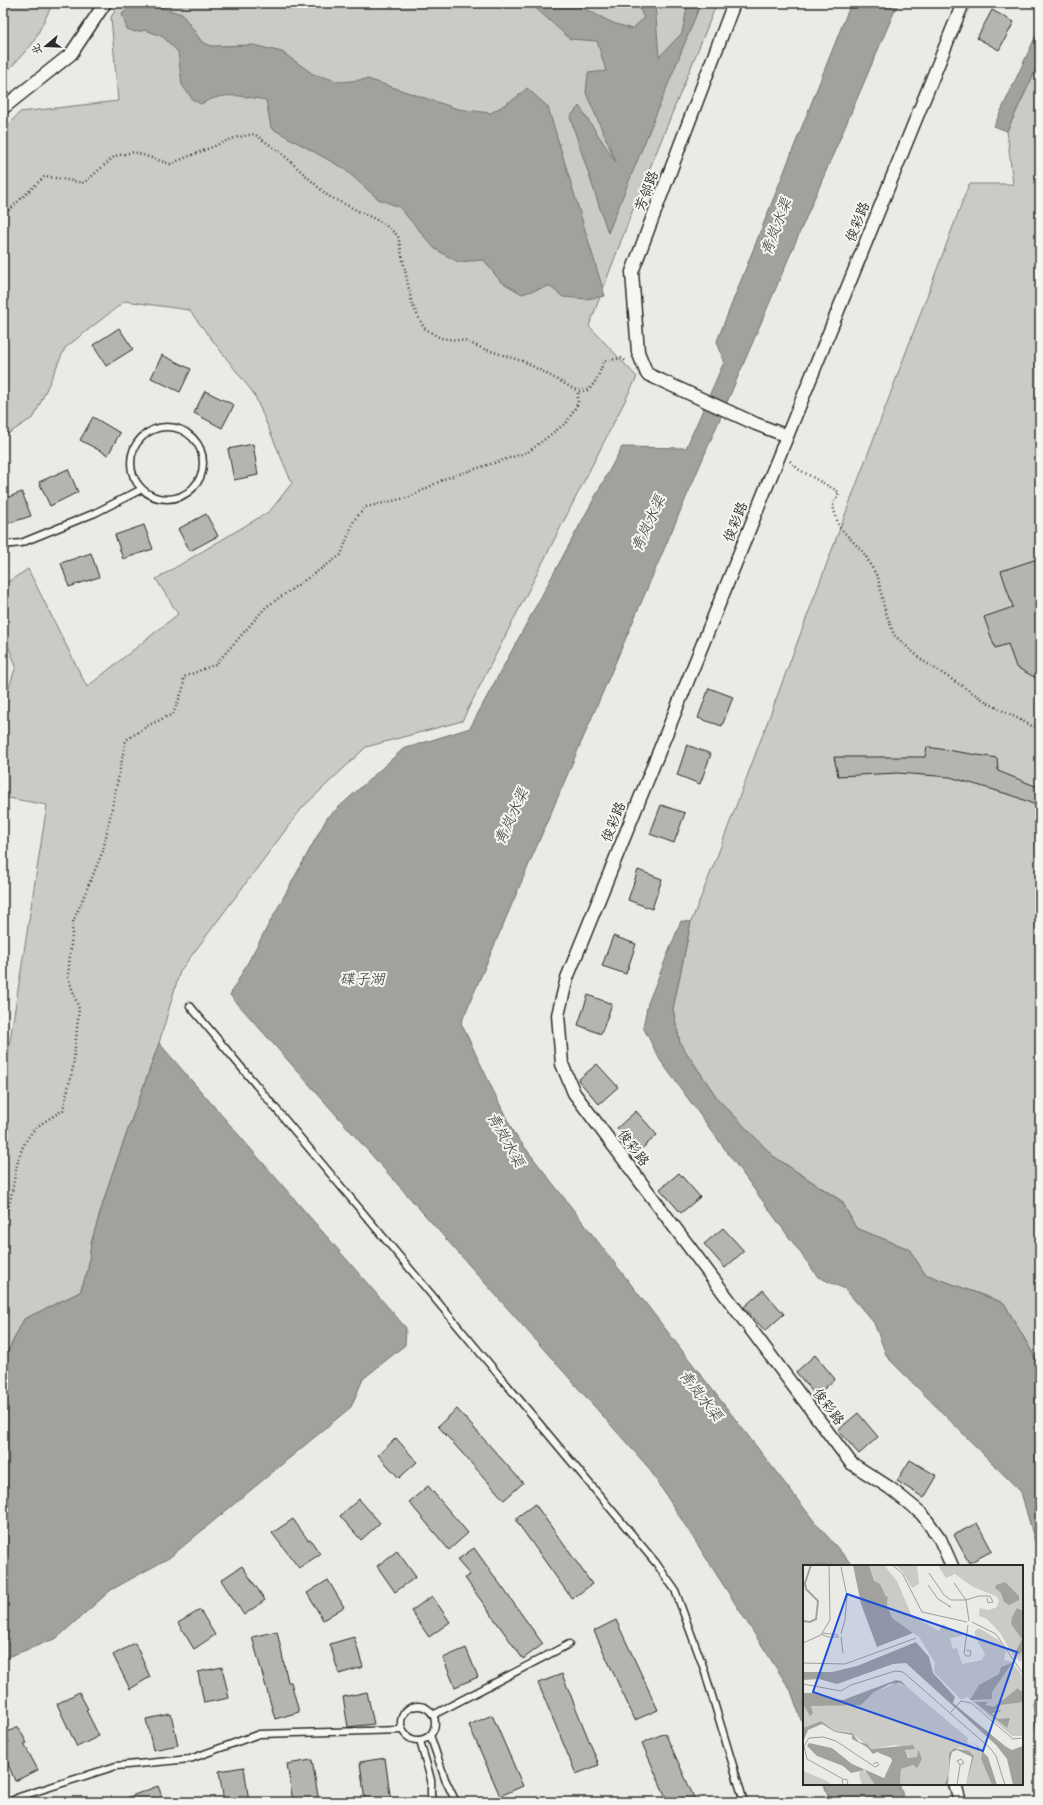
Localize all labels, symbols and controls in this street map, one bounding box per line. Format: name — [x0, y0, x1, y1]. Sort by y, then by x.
north arrow — [26, 26, 66, 66]
text: 北 — [29, 41, 46, 56]
street label: 芳邻路 — [631, 168, 663, 214]
water label: 青岚水渠 — [757, 194, 798, 259]
street label: 俊彩路 — [842, 199, 874, 245]
water label: 青岚水渠 — [627, 491, 672, 555]
street label: 俊彩路 — [720, 499, 752, 545]
water label: 青岚水渠 — [490, 784, 535, 848]
street label: 俊彩路 — [598, 799, 630, 845]
water label: 碟子湖 — [339, 970, 386, 990]
water label: 青岚水渠 — [482, 1109, 529, 1173]
street label: 俊彩路 — [613, 1126, 653, 1170]
water label: 青岚水渠 — [674, 1366, 728, 1427]
street label: 俊彩路 — [808, 1385, 848, 1429]
inset map — [803, 1565, 1023, 1785]

